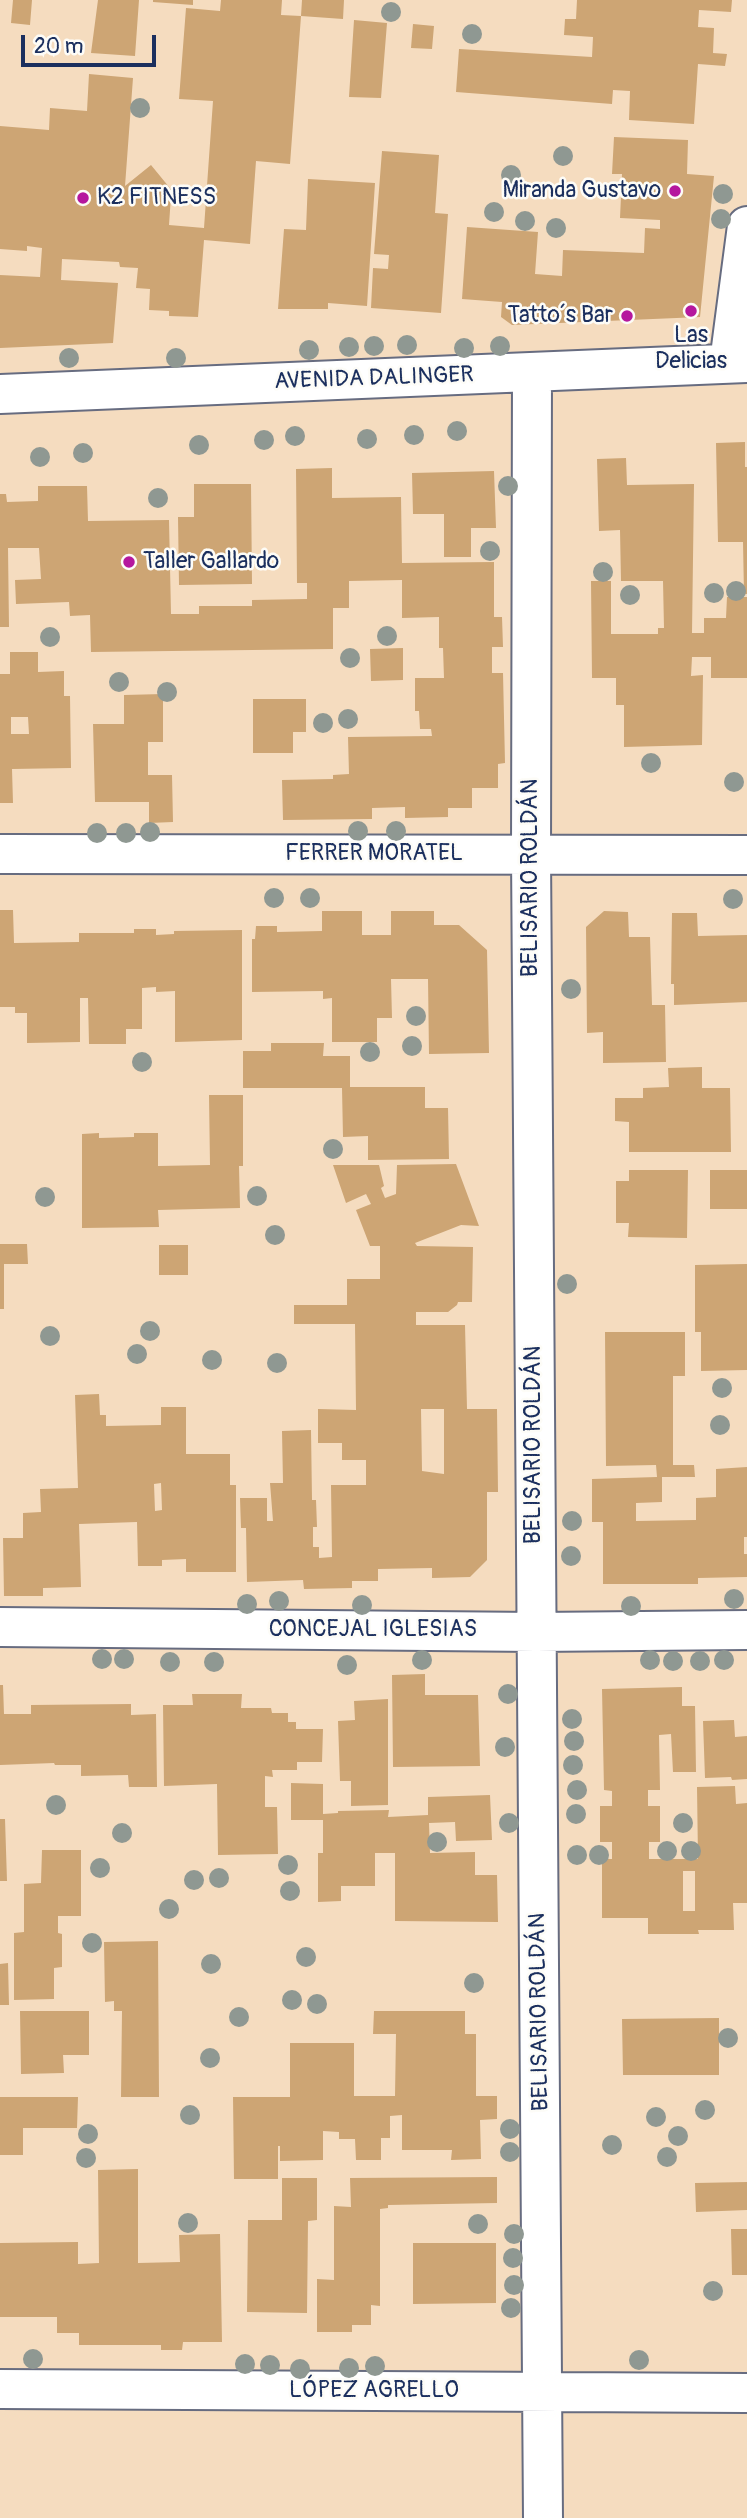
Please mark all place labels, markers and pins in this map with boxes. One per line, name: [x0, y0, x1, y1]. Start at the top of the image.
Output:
place label: Miranda Gustavo: [502, 177, 661, 205]
marker: Miranda Gustavo: [667, 183, 683, 199]
place label: K2 FITNESS: [97, 184, 216, 212]
marker: K2 FITNESS: [75, 190, 91, 206]
place label: Tatto´s Bar: [508, 302, 613, 330]
marker: Las Delicias: [683, 303, 699, 319]
marker: Tatto´s Bar: [619, 308, 635, 324]
place label: Las Delicias: [655, 322, 727, 376]
place label: Taller Gallardo: [143, 548, 279, 576]
marker: Taller Gallardo: [121, 554, 137, 570]

